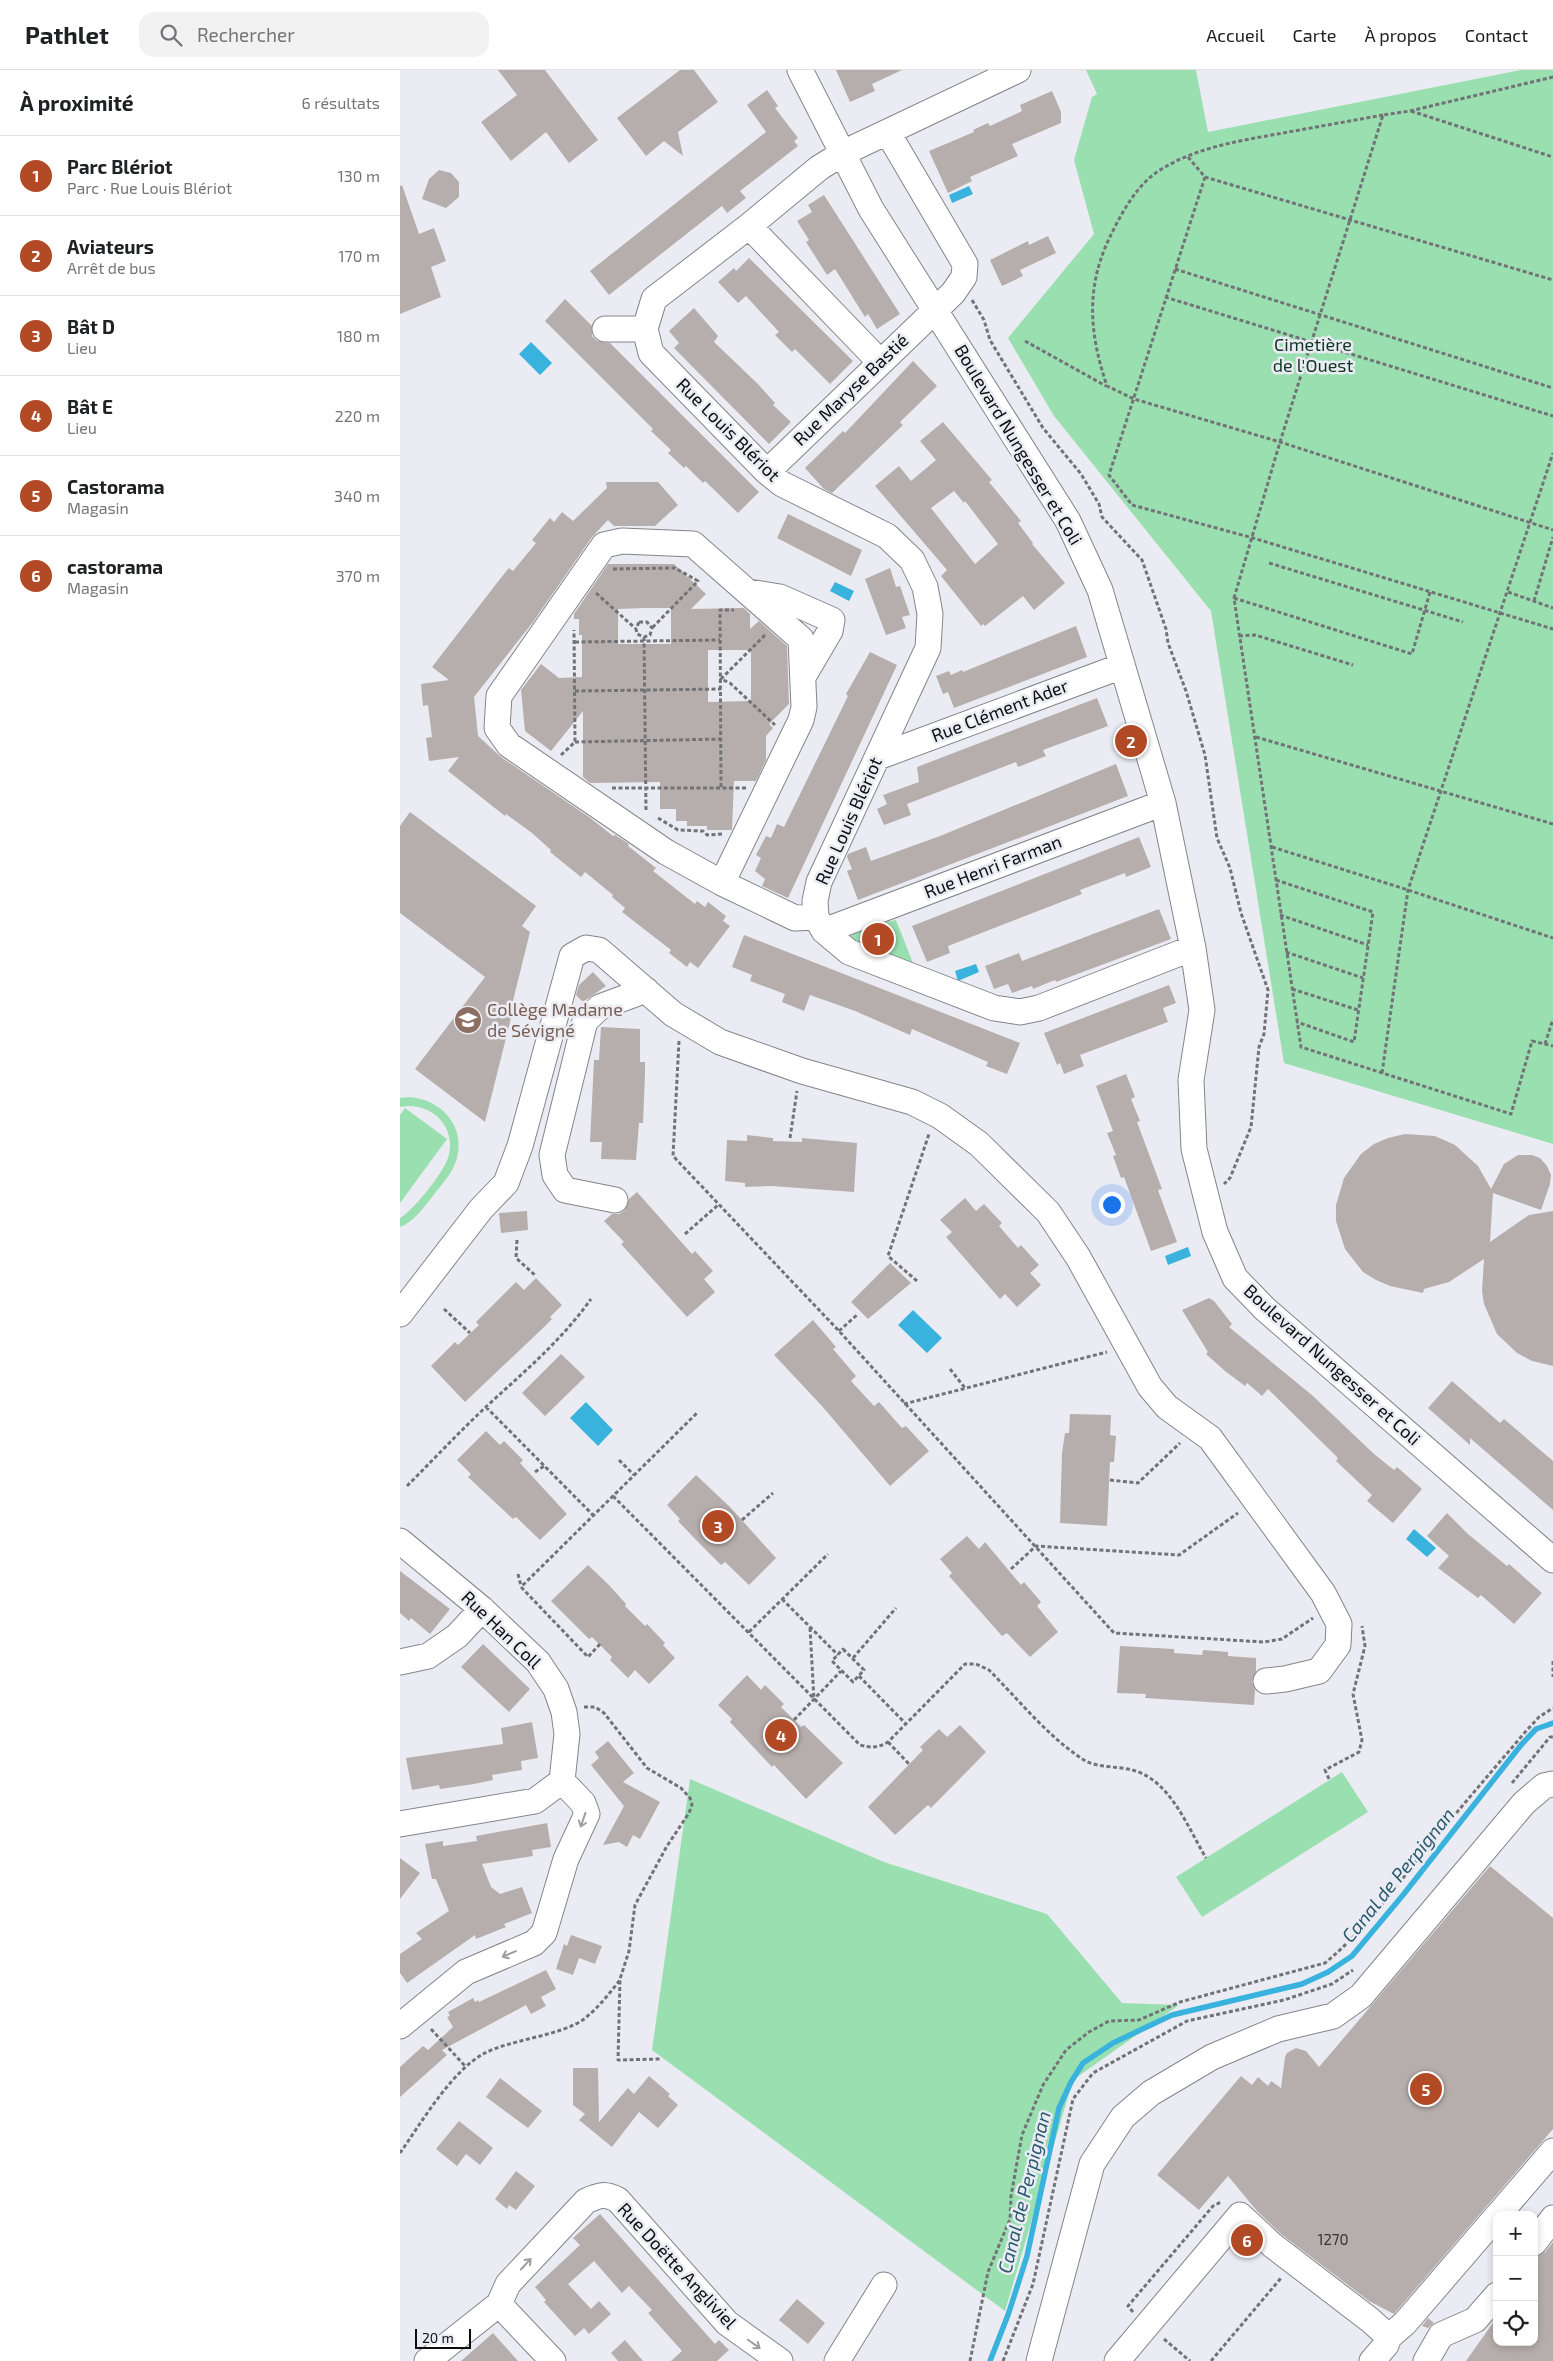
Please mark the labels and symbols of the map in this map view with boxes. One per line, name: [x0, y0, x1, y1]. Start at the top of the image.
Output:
street label: Rue Maryse Bastié: [788, 329, 912, 450]
park label: Cimetière de l'Ouest: [1273, 333, 1353, 376]
street label: Boulevard Nungesser et Coli: [950, 340, 1088, 549]
street label: Rue Louis Blériot: [672, 373, 785, 486]
street label: Rue Clément Ader: [928, 674, 1071, 746]
pin: 2: [1115, 722, 1147, 760]
street label: Rue Louis Blériot: [810, 753, 886, 888]
street label: Rue Henri Farman: [921, 830, 1064, 902]
pin: 1: [862, 920, 894, 958]
place label: Collège Madame de Sévigné: [487, 998, 623, 1041]
school or university icon: Collège Madame de Sévigné: [453, 1005, 483, 1035]
your location: [1099, 1192, 1125, 1218]
street label: Boulevard Nungesser et Coli: [1240, 1279, 1425, 1449]
pin: 3: [702, 1507, 734, 1545]
street label: Rue Han Coll: [457, 1586, 547, 1673]
pin: 4: [765, 1716, 797, 1754]
water label: Canal de Perpignan: [1336, 1803, 1459, 1947]
one-way arrow: [578, 1812, 587, 1827]
one-way arrow: [502, 1949, 517, 1959]
pin: 5: [1410, 2070, 1442, 2108]
water label: Canal de Perpignan: [992, 2108, 1055, 2275]
street label: Rue Doëtte Angliviel: [614, 2198, 742, 2333]
pin: 6: [1231, 2221, 1263, 2259]
house number: 1270: [1317, 2230, 1349, 2248]
one-way arrow: [520, 2258, 532, 2271]
scale bar: [415, 2326, 471, 2349]
one-way arrow: [747, 2339, 761, 2349]

